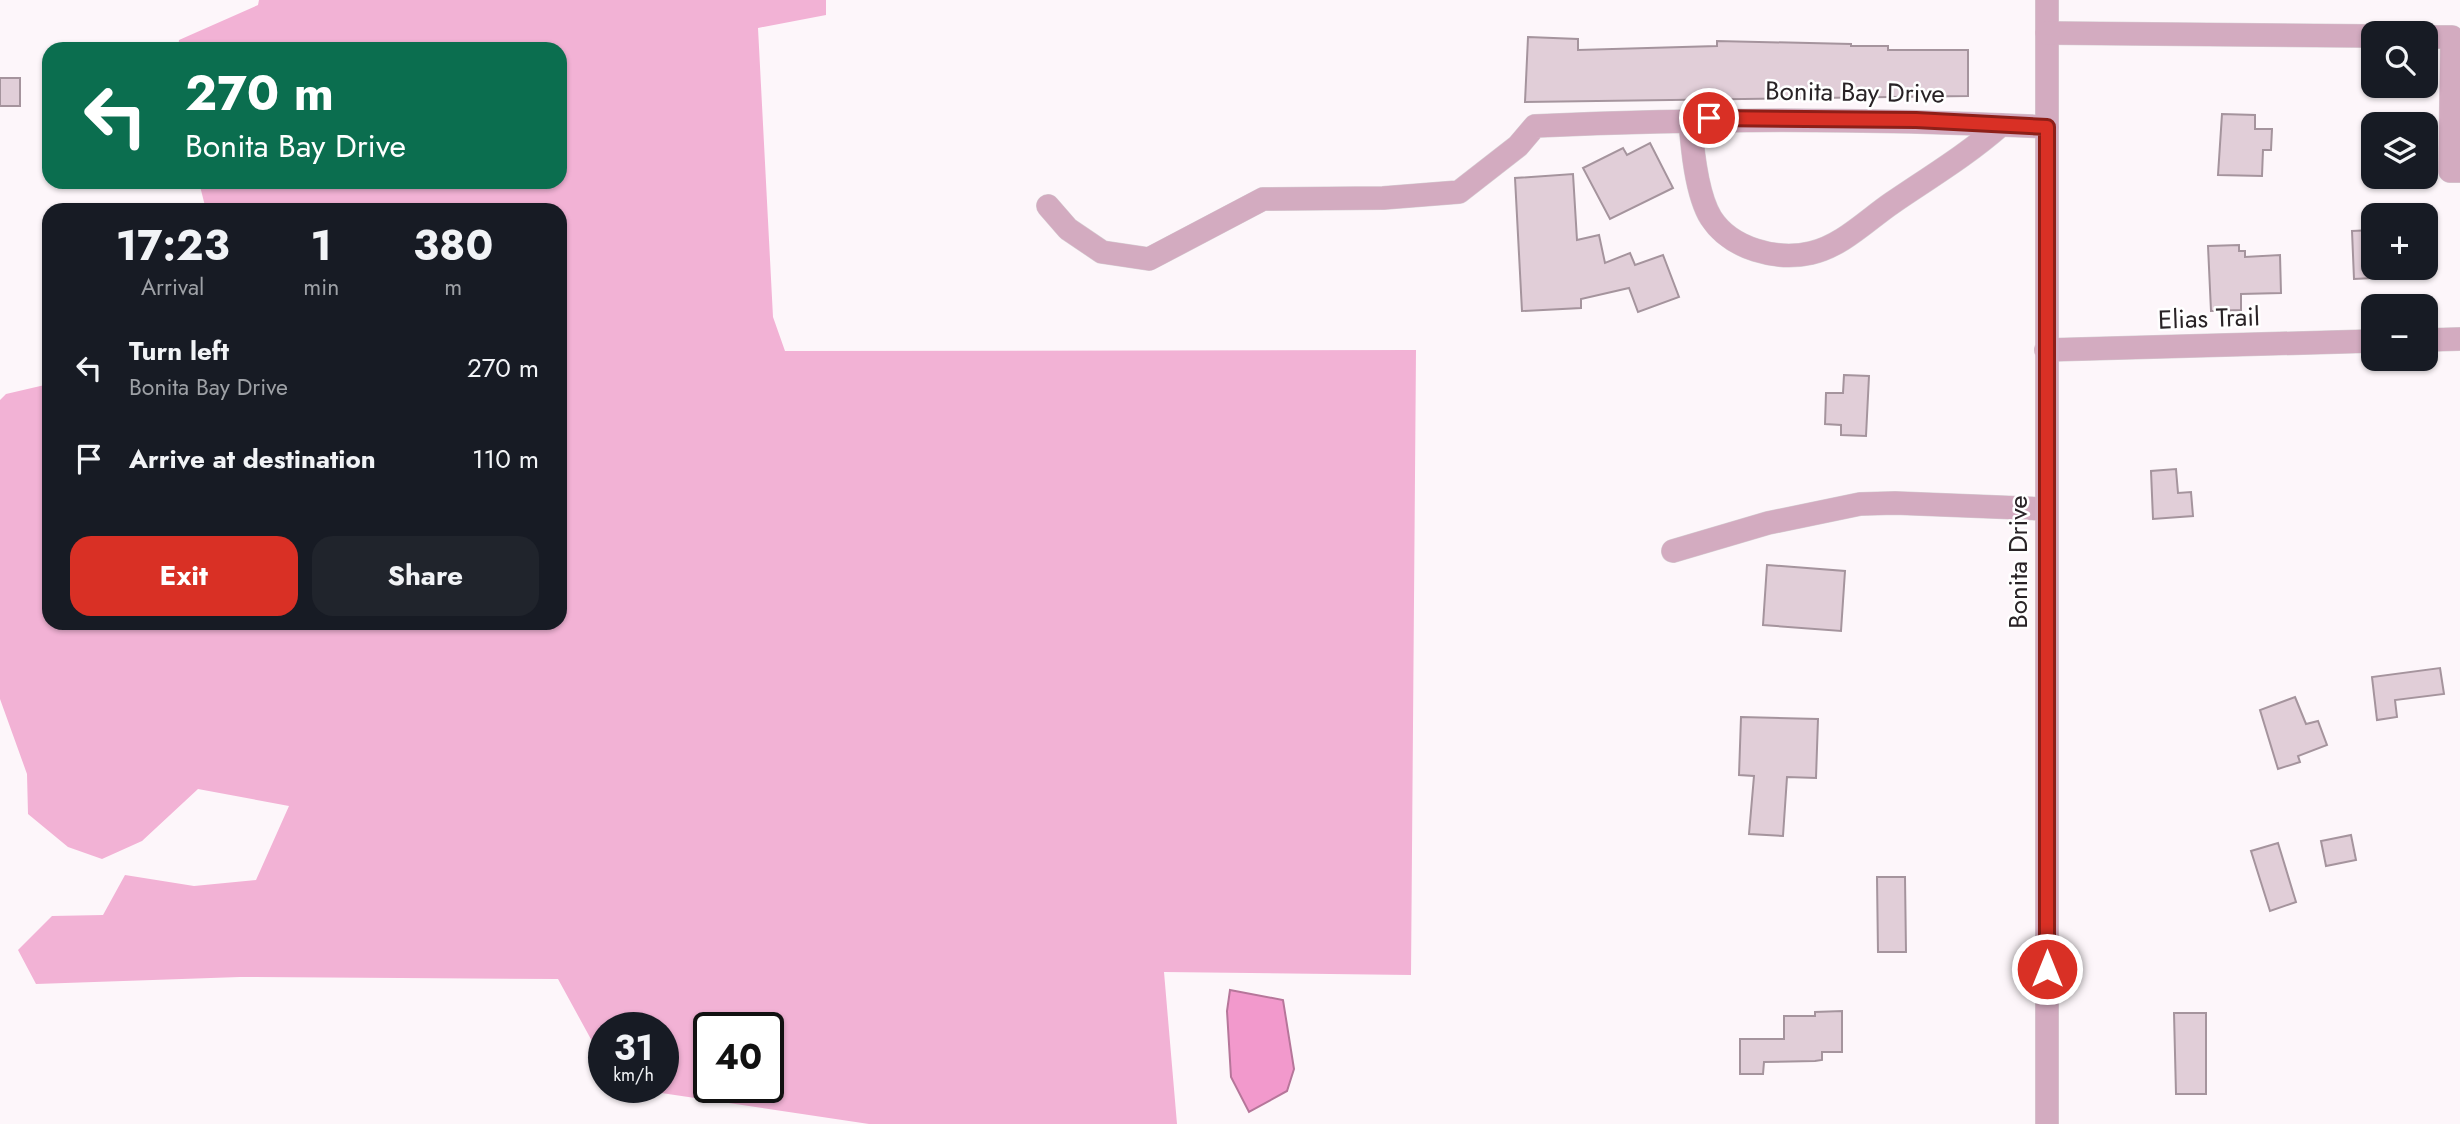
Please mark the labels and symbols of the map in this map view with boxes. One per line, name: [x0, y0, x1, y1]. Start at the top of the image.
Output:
street label: Bonita Bay Drive: [1765, 71, 1945, 113]
pin: [1679, 88, 1739, 148]
street label: Elias Trail: [2157, 297, 2261, 339]
street label: Bonita Drive: [1999, 495, 2037, 629]
position arrow: [2010, 932, 2084, 1006]
speed limit sign: 40: [693, 1012, 784, 1103]

